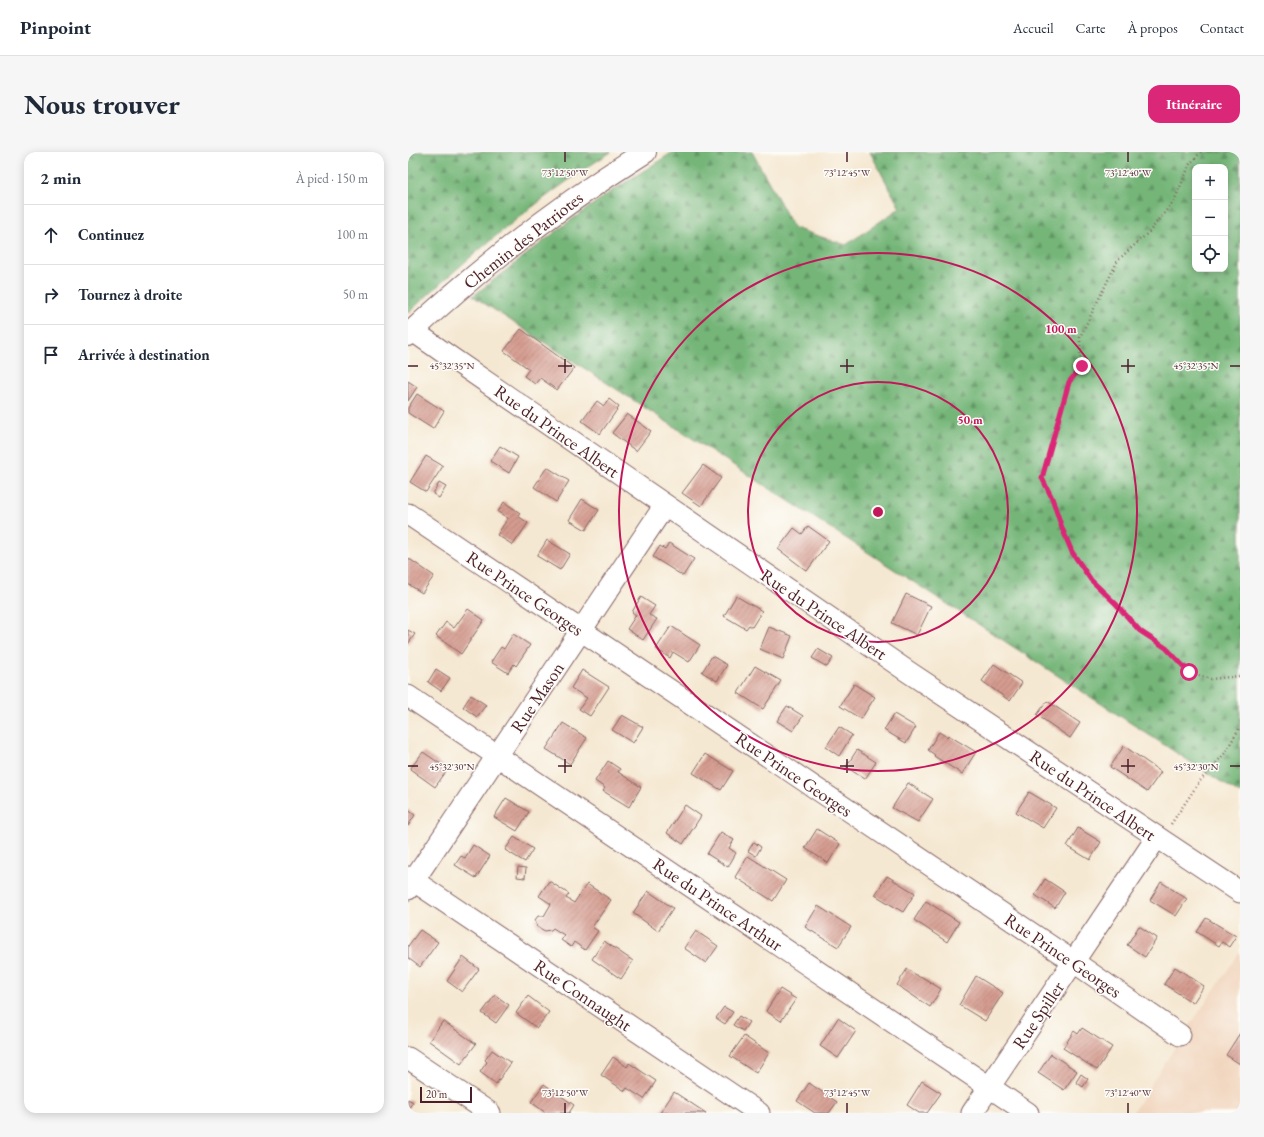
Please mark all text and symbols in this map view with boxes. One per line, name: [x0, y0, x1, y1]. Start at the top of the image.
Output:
text: Pinpoint: [20, 15, 91, 40]
text: Accueil: [1013, 19, 1054, 37]
text: Carte: [1076, 19, 1106, 37]
text: À propos: [1128, 19, 1178, 37]
text: Contact: [1200, 19, 1244, 37]
button: Itinéraire: [1148, 85, 1240, 123]
text: Nous trouver: [24, 86, 180, 122]
map controls: [1192, 164, 1228, 272]
button: +: [1192, 164, 1228, 200]
text: 73°12'50"W: [542, 166, 589, 179]
text: 73°12'45"W: [824, 166, 871, 179]
text: 73°12'40"W: [1105, 166, 1152, 179]
text: 2 min: [40, 167, 81, 189]
text: À pied · 150 m: [296, 170, 368, 187]
street label: Chemin des Patriotes: [458, 186, 588, 294]
button: −: [1192, 200, 1228, 236]
icon: ahead: [40, 224, 62, 246]
text: Continuez: [78, 225, 144, 244]
text: 100 m: [337, 226, 368, 243]
button: locate: [1192, 236, 1228, 272]
icon: right: [40, 284, 62, 306]
text: Tournez à droite: [78, 285, 182, 304]
text: 50 m: [343, 286, 368, 303]
text: 100 m: [1045, 321, 1077, 337]
icon: arrive: [40, 344, 62, 366]
text: Arrivée à destination: [78, 345, 210, 364]
route end: [1073, 357, 1091, 375]
text: 45°32'35"N: [430, 359, 475, 372]
text: 45°32'35"N: [1174, 359, 1219, 372]
street label: Rue du Prince Albert: [490, 379, 624, 483]
text: 50 m: [957, 412, 983, 428]
centre of rings: [871, 505, 885, 519]
street label: Rue Prince Georges: [462, 545, 588, 641]
street label: Rue du Prince Albert: [757, 563, 892, 665]
street label: Rue Mason: [505, 657, 569, 737]
route start: [1180, 663, 1198, 681]
street label: Rue Prince Georges: [731, 726, 857, 822]
street label: Rue du Prince Albert: [1026, 744, 1161, 846]
text: 45°32'30"N: [430, 760, 475, 773]
text: 45°32'30"N: [1174, 760, 1219, 773]
street label: Rue du Prince Arthur: [649, 852, 787, 956]
street label: Rue Prince Georges: [1000, 907, 1126, 1003]
street label: Rue Connaught: [530, 954, 637, 1036]
street label: Rue Spiller: [1007, 977, 1069, 1053]
scale bar: [420, 1085, 472, 1104]
text: 73°12'50"W: [542, 1086, 589, 1099]
text: 73°12'45"W: [824, 1086, 871, 1099]
text: 73°12'40"W: [1105, 1086, 1152, 1099]
text: 20 m: [426, 1087, 447, 1101]

